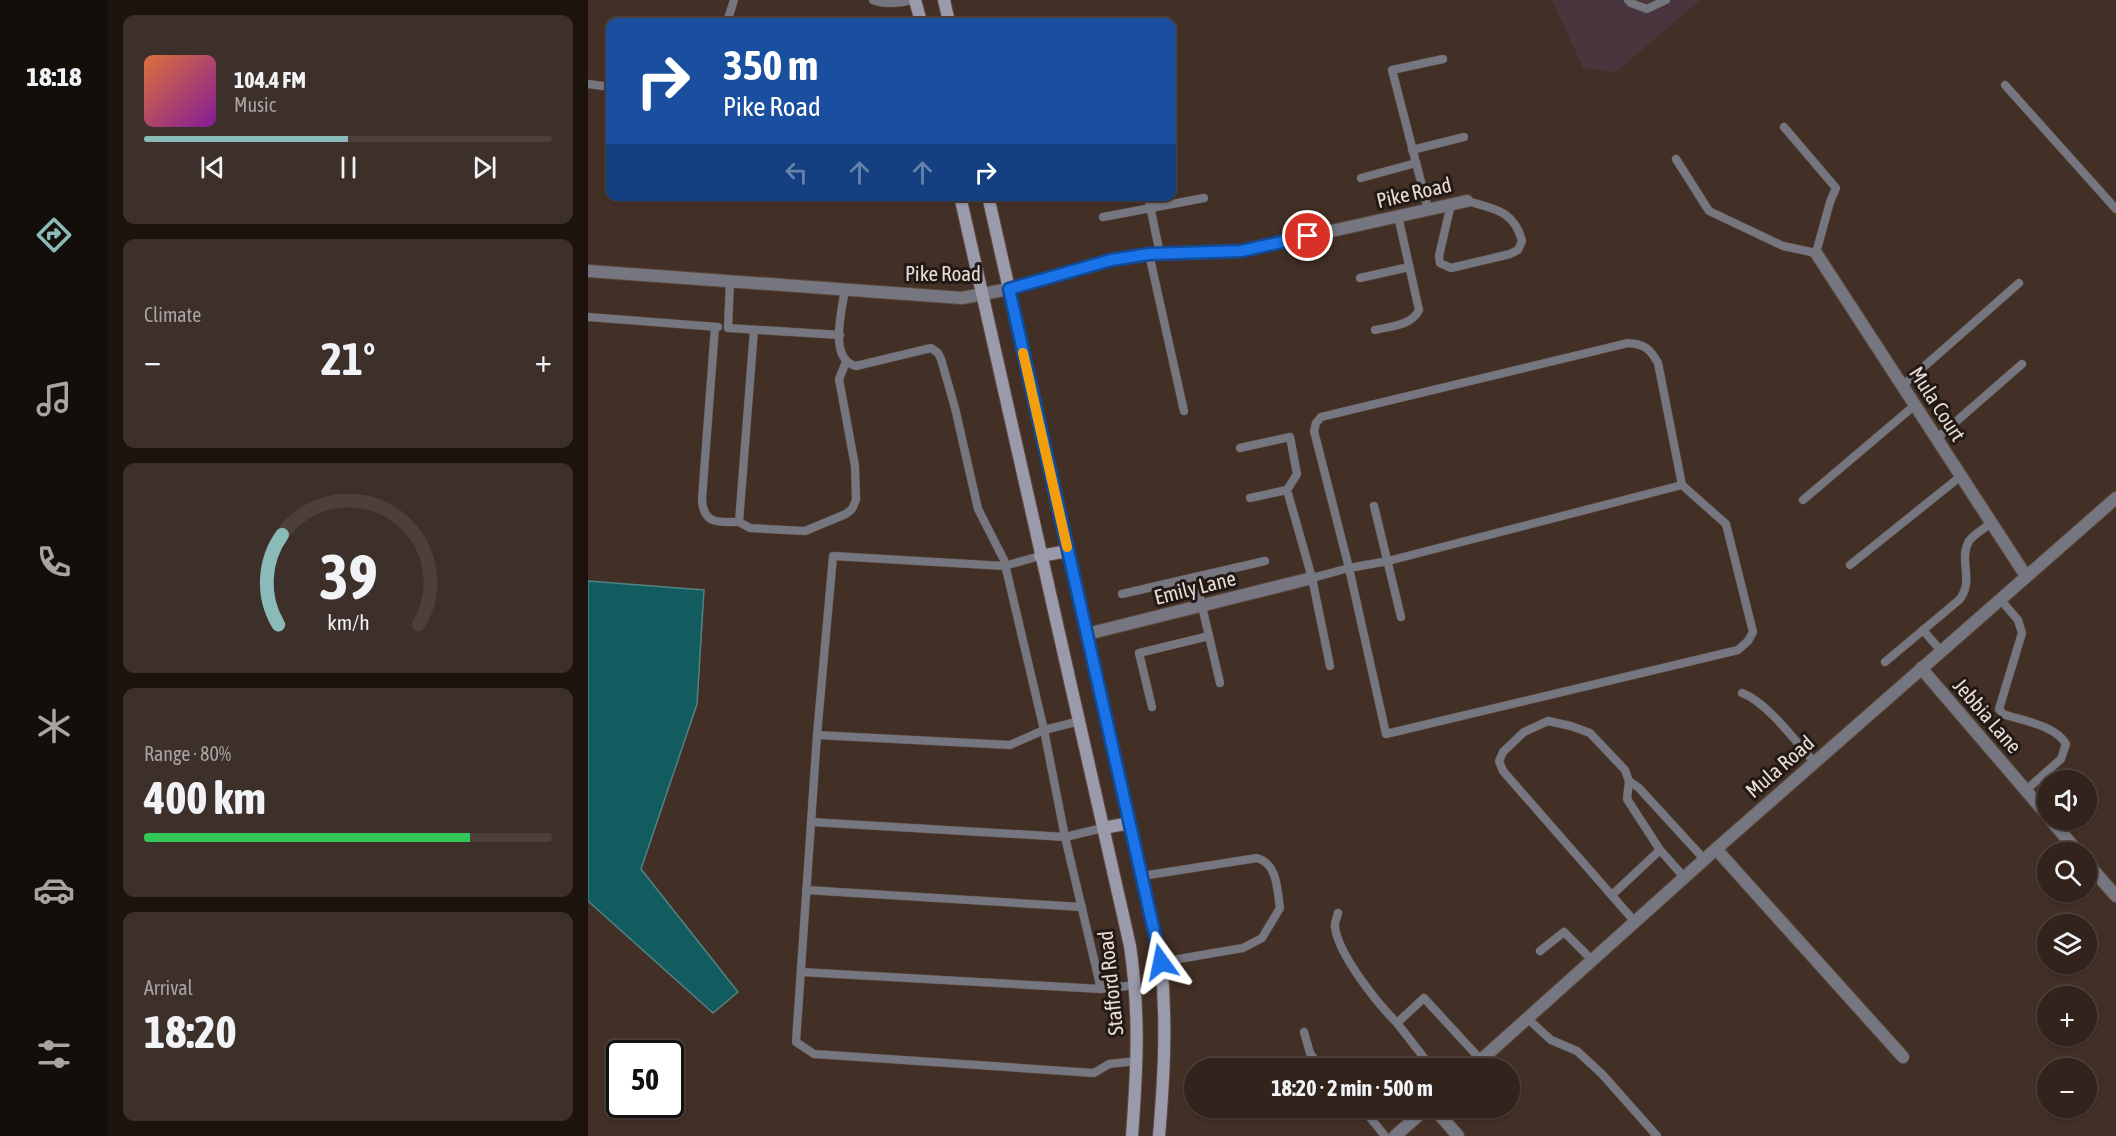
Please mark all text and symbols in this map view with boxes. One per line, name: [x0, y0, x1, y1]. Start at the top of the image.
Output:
text: 350 m: [723, 41, 818, 89]
icon: right: [624, 42, 702, 120]
text: 18:18: [26, 61, 82, 92]
text: 104.4 FM: [234, 67, 306, 93]
text: Pike Road: [723, 91, 821, 122]
text: Music: [234, 93, 276, 116]
icon: previous: [196, 151, 229, 184]
icon: pause: [332, 151, 365, 184]
icon: next: [468, 151, 501, 184]
icon: left: [780, 156, 813, 189]
icon: ahead: [843, 156, 876, 189]
icon: ahead: [906, 156, 939, 189]
icon: right: [969, 156, 1002, 189]
street label: Pike Road: [1374, 172, 1454, 212]
pin: [1282, 210, 1333, 261]
icon: directions: [33, 214, 75, 256]
icon: arrive: [1291, 219, 1324, 252]
street label: Pike Road: [905, 261, 981, 285]
text: Climate: [144, 303, 201, 326]
text: 21°: [321, 333, 375, 385]
text: −: [144, 341, 161, 379]
text: +: [535, 341, 552, 379]
street label: Mula Court: [1905, 362, 1971, 445]
icon: music: [33, 378, 75, 420]
icon: phone: [33, 541, 75, 583]
text: 39: [319, 541, 377, 612]
street label: Emily Lane: [1151, 565, 1238, 609]
text: km/h: [327, 610, 369, 635]
street label: Jebbia Lane: [1949, 673, 2027, 758]
icon: climate: [33, 705, 75, 747]
street label: Mula Road: [1740, 730, 1818, 802]
text: Range · 80%: [144, 742, 231, 765]
map controls: [2037, 770, 2097, 1118]
button: sound: [2037, 770, 2097, 830]
text: 400 km: [144, 772, 266, 824]
button: search: [2037, 842, 2097, 902]
icon: car: [33, 869, 75, 911]
button: layers: [2037, 914, 2097, 974]
street label: Stafford Road: [1093, 930, 1127, 1037]
position arrow: [1129, 930, 1193, 994]
text: Arrival: [144, 976, 193, 999]
button: +: [2037, 986, 2097, 1046]
text: 18:20: [144, 1006, 237, 1058]
icon: filters: [33, 1033, 75, 1075]
speed limit sign: 50: [606, 1040, 684, 1118]
button: −: [2037, 1058, 2097, 1118]
text: 18:20 · 2 min · 500 m: [1271, 1075, 1433, 1101]

